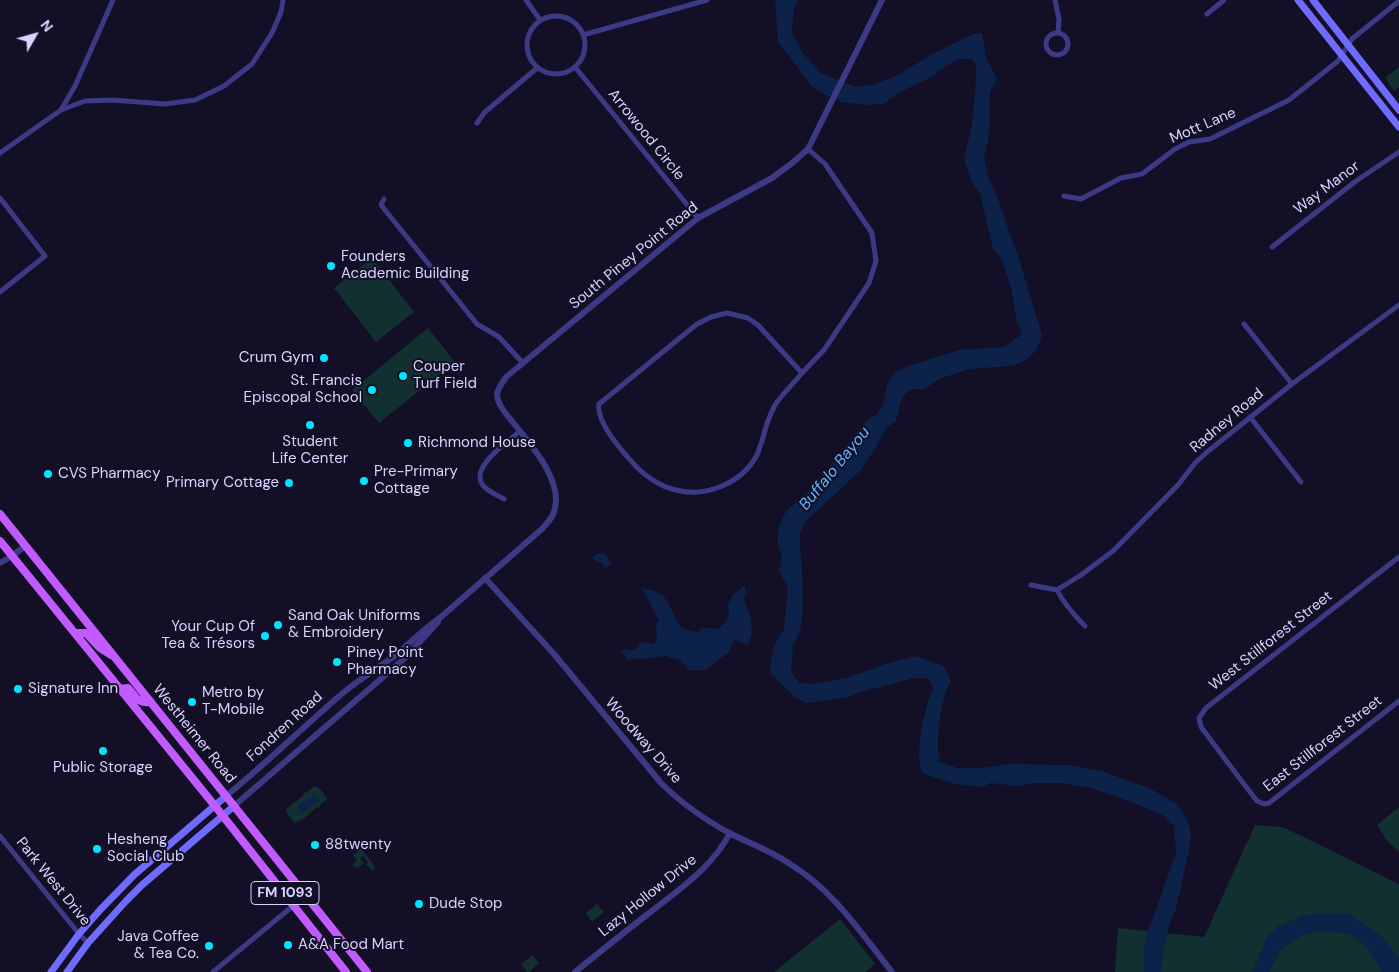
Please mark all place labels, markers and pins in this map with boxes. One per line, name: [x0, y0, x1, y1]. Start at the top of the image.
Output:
place label: Founders Academic Building: [341, 248, 469, 283]
marker: Founders Academic Building: [325, 260, 337, 272]
place label: Crum Gym: [239, 349, 314, 367]
marker: Crum Gym: [318, 352, 330, 364]
place label: Couper Turf Field: [413, 358, 477, 393]
marker: Couper Turf Field: [397, 370, 409, 382]
place label: St. Francis Episcopal School: [244, 372, 362, 407]
marker: St. Francis Episcopal School: [366, 384, 378, 396]
marker: Student Life Center: [304, 419, 316, 431]
place label: Student Life Center: [272, 433, 348, 468]
place label: Richmond House: [418, 434, 536, 452]
marker: Richmond House: [402, 437, 414, 449]
place label: Pre-Primary Cottage: [374, 463, 458, 498]
place label: CVS Pharmacy: [58, 465, 161, 483]
marker: CVS Pharmacy: [42, 468, 54, 480]
place label: Primary Cottage: [166, 474, 279, 492]
marker: Pre-Primary Cottage: [358, 475, 370, 487]
marker: Primary Cottage: [283, 477, 295, 489]
place label: Sand Oak Uniforms & Embroidery: [288, 607, 420, 642]
place label: Your Cup Of Tea & Trésors: [161, 618, 255, 653]
marker: Sand Oak Uniforms & Embroidery: [272, 619, 284, 631]
marker: Your Cup Of Tea & Trésors: [259, 630, 271, 642]
place label: Piney Point Pharmacy: [347, 644, 424, 679]
marker: Piney Point Pharmacy: [331, 656, 343, 668]
place label: Signature Inn: [28, 680, 118, 698]
marker: Signature Inn: [12, 683, 24, 695]
place label: Metro by T-Mobile: [202, 684, 264, 719]
marker: Metro by T-Mobile: [186, 696, 198, 708]
marker: Public Storage: [97, 745, 109, 757]
place label: Public Storage: [53, 759, 153, 777]
place label: Hesheng Social Club: [107, 831, 184, 866]
place label: 88twenty: [325, 836, 392, 854]
marker: 88twenty: [309, 839, 321, 851]
marker: Hesheng Social Club: [91, 843, 103, 855]
place label: Dude Stop: [429, 895, 502, 913]
marker: Dude Stop: [413, 898, 425, 910]
place label: Java Coffee & Tea Co.: [117, 928, 199, 963]
place label: A&A Food Mart: [298, 936, 404, 954]
marker: A&A Food Mart: [282, 939, 294, 951]
marker: Java Coffee & Tea Co.: [203, 940, 215, 952]

